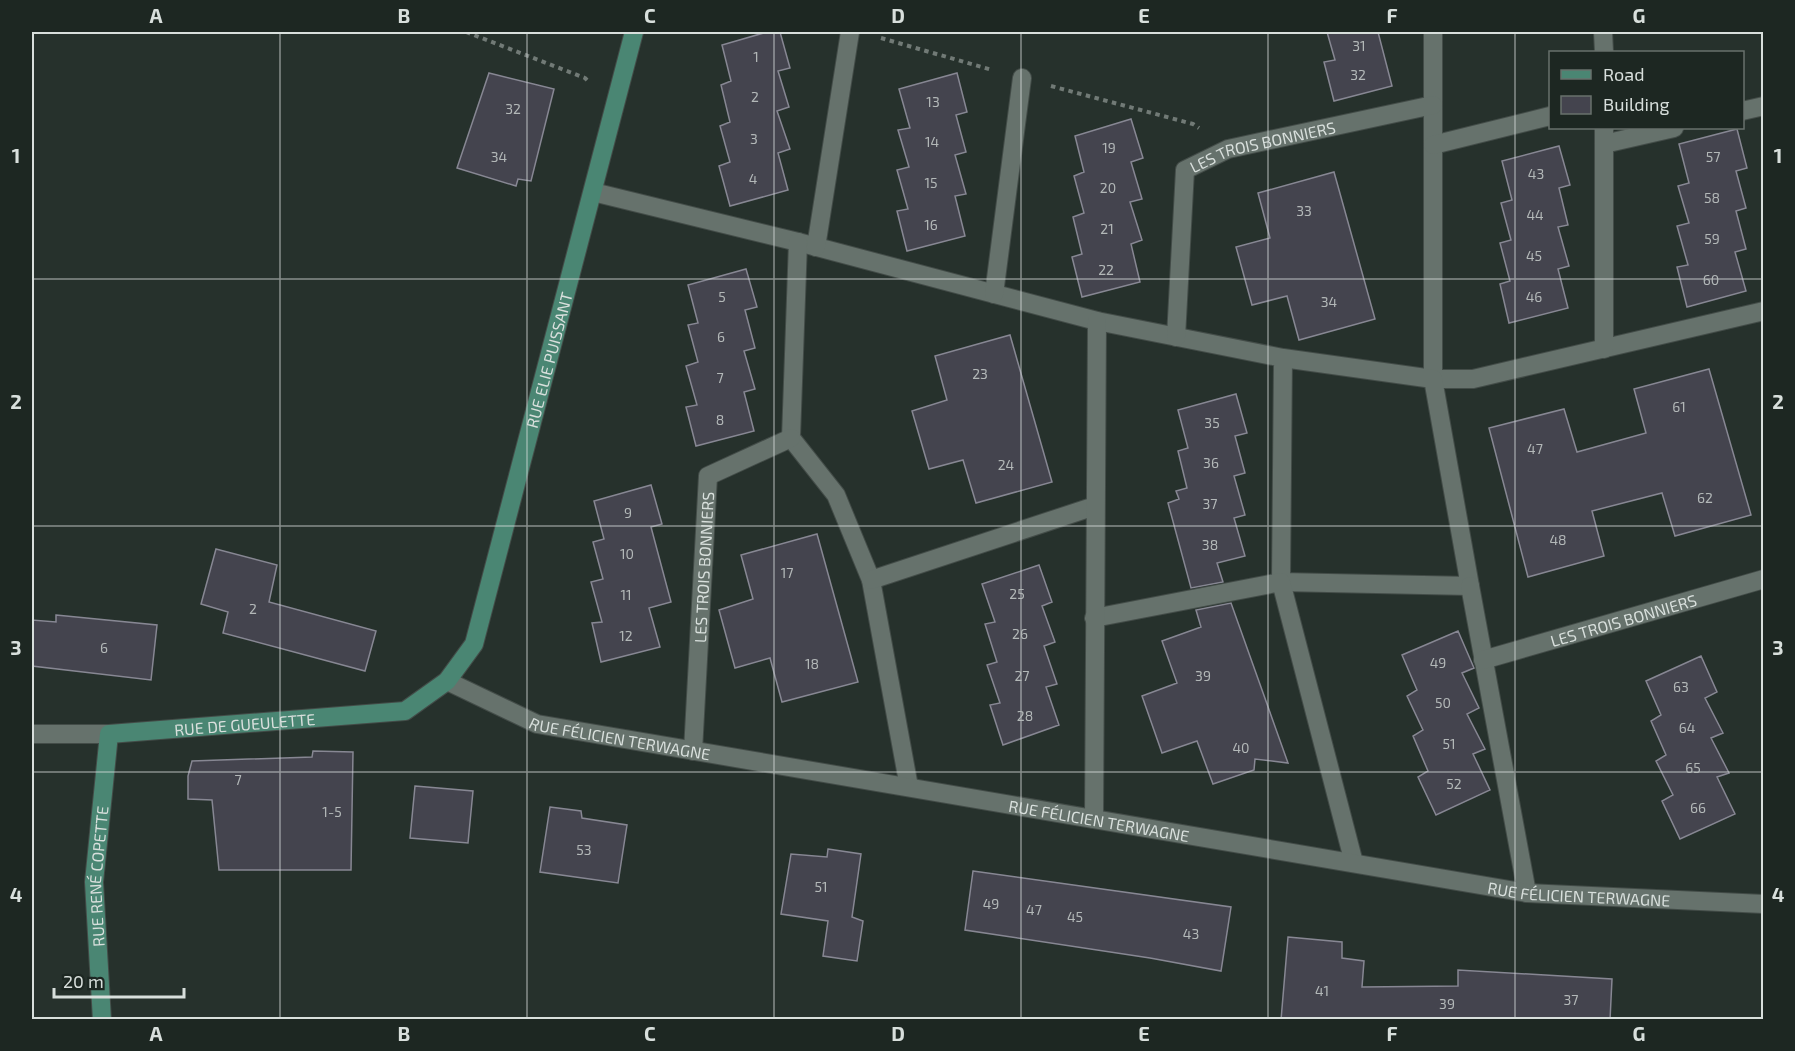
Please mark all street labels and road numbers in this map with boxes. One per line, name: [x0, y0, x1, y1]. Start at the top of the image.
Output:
street label: LES TROIS BONNIERS: [1186, 117, 1337, 176]
street label: RUE ELIE PUISSANT: [521, 290, 575, 430]
street label: LES TROIS BONNIERS: [689, 491, 717, 643]
street label: LES TROIS BONNIERS: [1548, 589, 1699, 650]
street label: RUE DE GUEULETTE: [173, 709, 316, 738]
street label: RUE FÉLICIEN TERWAGNE: [526, 712, 712, 763]
street label: RUE FÉLICIEN TERWAGNE: [1007, 795, 1191, 845]
street label: RUE RENÉ COPETTE: [84, 805, 111, 947]
street label: RUE FÉLICIEN TERWAGNE: [1486, 877, 1671, 909]

